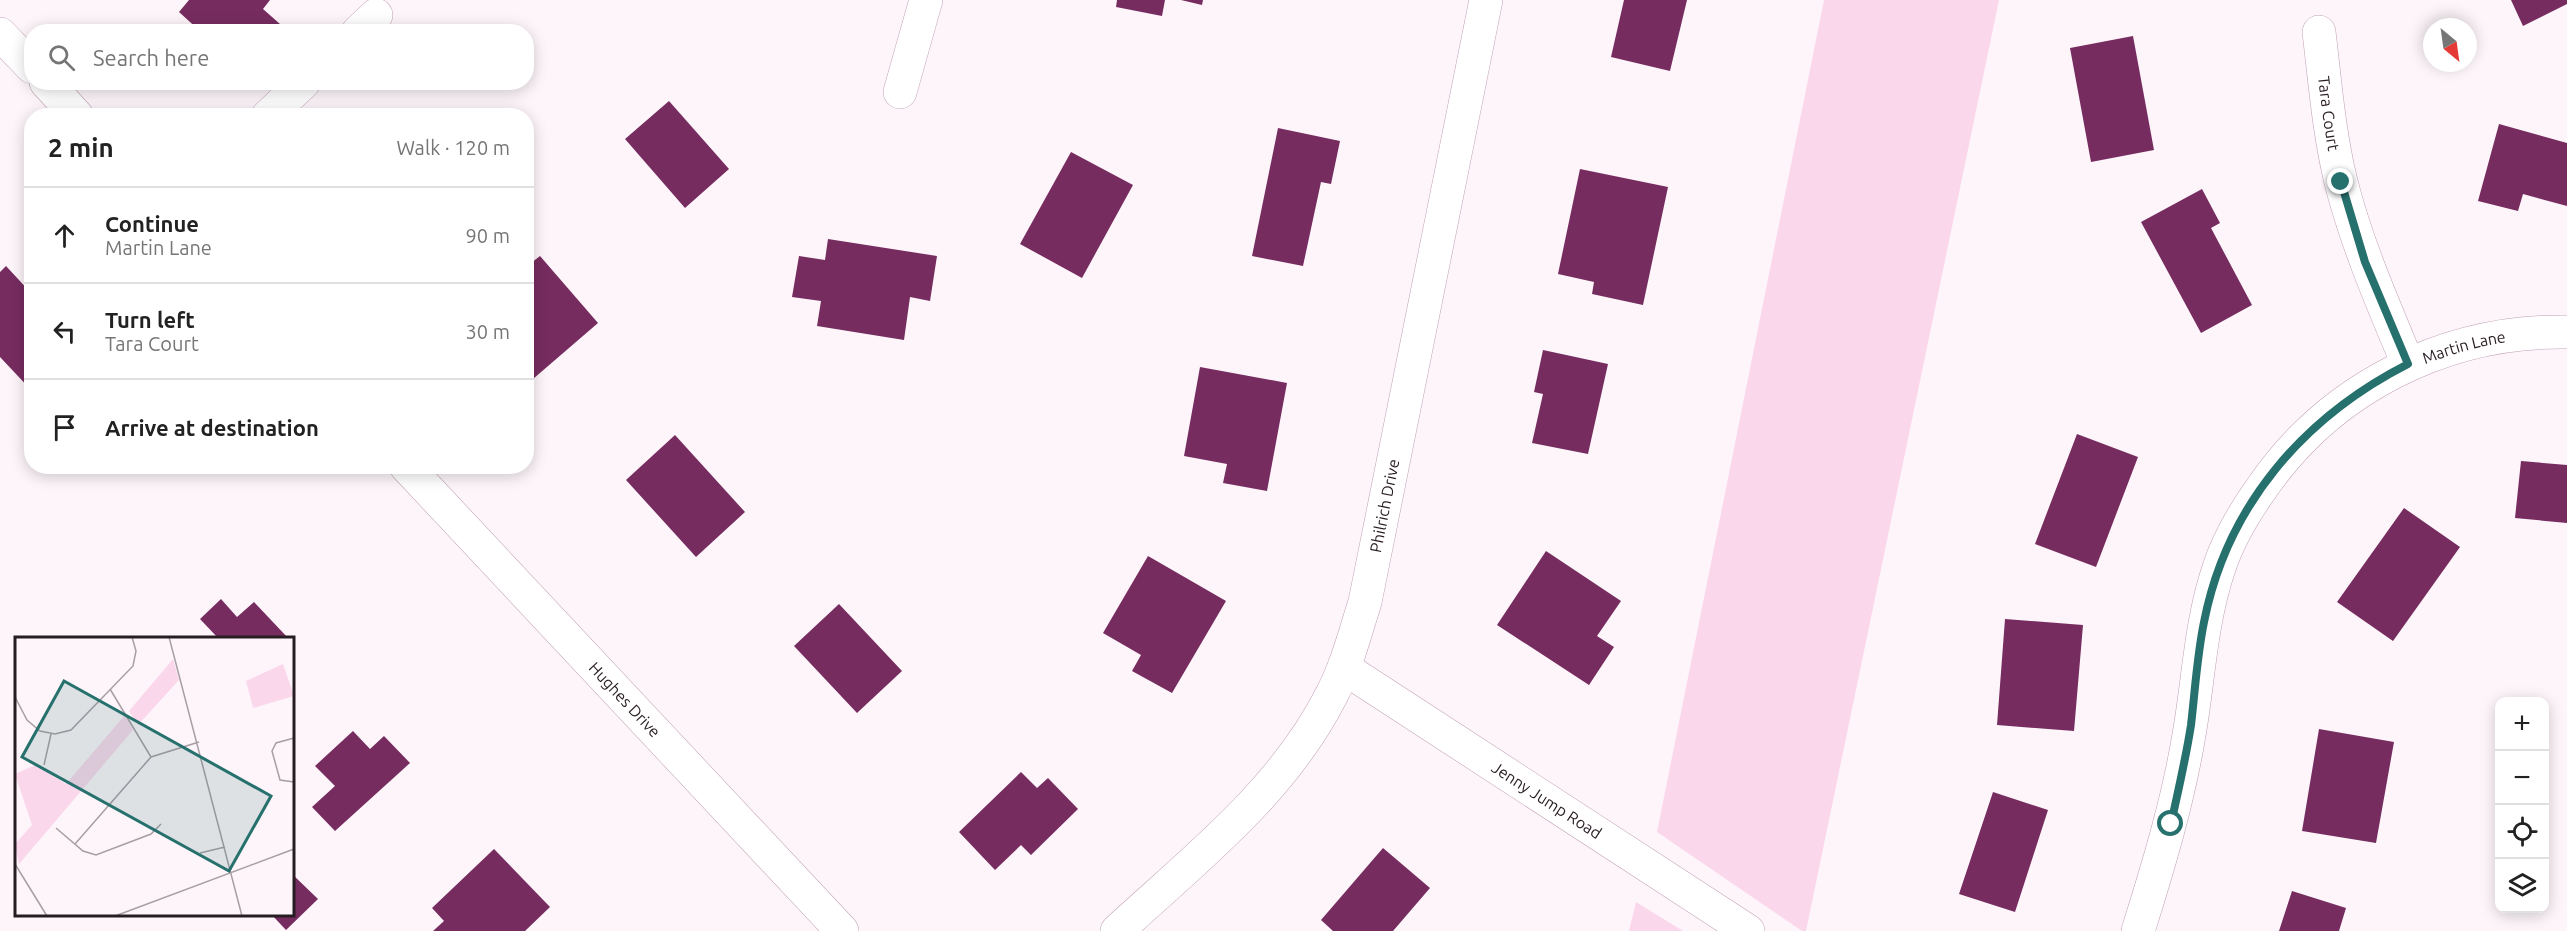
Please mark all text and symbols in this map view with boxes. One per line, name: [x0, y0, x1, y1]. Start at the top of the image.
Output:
north arrow: [2423, 18, 2477, 72]
search box: [24, 24, 534, 90]
icon: search: [45, 41, 78, 74]
text: Search here: [93, 45, 209, 70]
street label: Tara Court: [2315, 75, 2343, 153]
text: 2 min: [48, 133, 114, 162]
text: Walk · 120 m: [397, 136, 510, 159]
route end: [2327, 168, 2353, 194]
text: Continue: [105, 211, 199, 236]
icon: ahead: [48, 219, 81, 252]
text: 90 m: [466, 224, 510, 247]
text: Martin Lane: [105, 236, 212, 259]
text: Turn left: [105, 307, 195, 332]
icon: left: [48, 315, 81, 348]
text: 30 m: [466, 320, 510, 343]
street label: Martin Lane: [2420, 327, 2507, 367]
text: Tara Court: [105, 332, 199, 355]
icon: arrive: [48, 411, 81, 444]
text: Arrive at destination: [105, 415, 319, 440]
street label: Philrich Drive: [1366, 457, 1403, 554]
inset map: [15, 637, 294, 916]
street label: Hughes Drive: [585, 658, 664, 741]
map controls: [2495, 697, 2549, 913]
button: +: [2495, 697, 2549, 751]
button: −: [2495, 751, 2549, 805]
street label: Jenny Jump Road: [1489, 758, 1605, 842]
button: locate: [2495, 805, 2549, 859]
route start: [2157, 810, 2183, 836]
button: layers: [2495, 859, 2549, 913]

